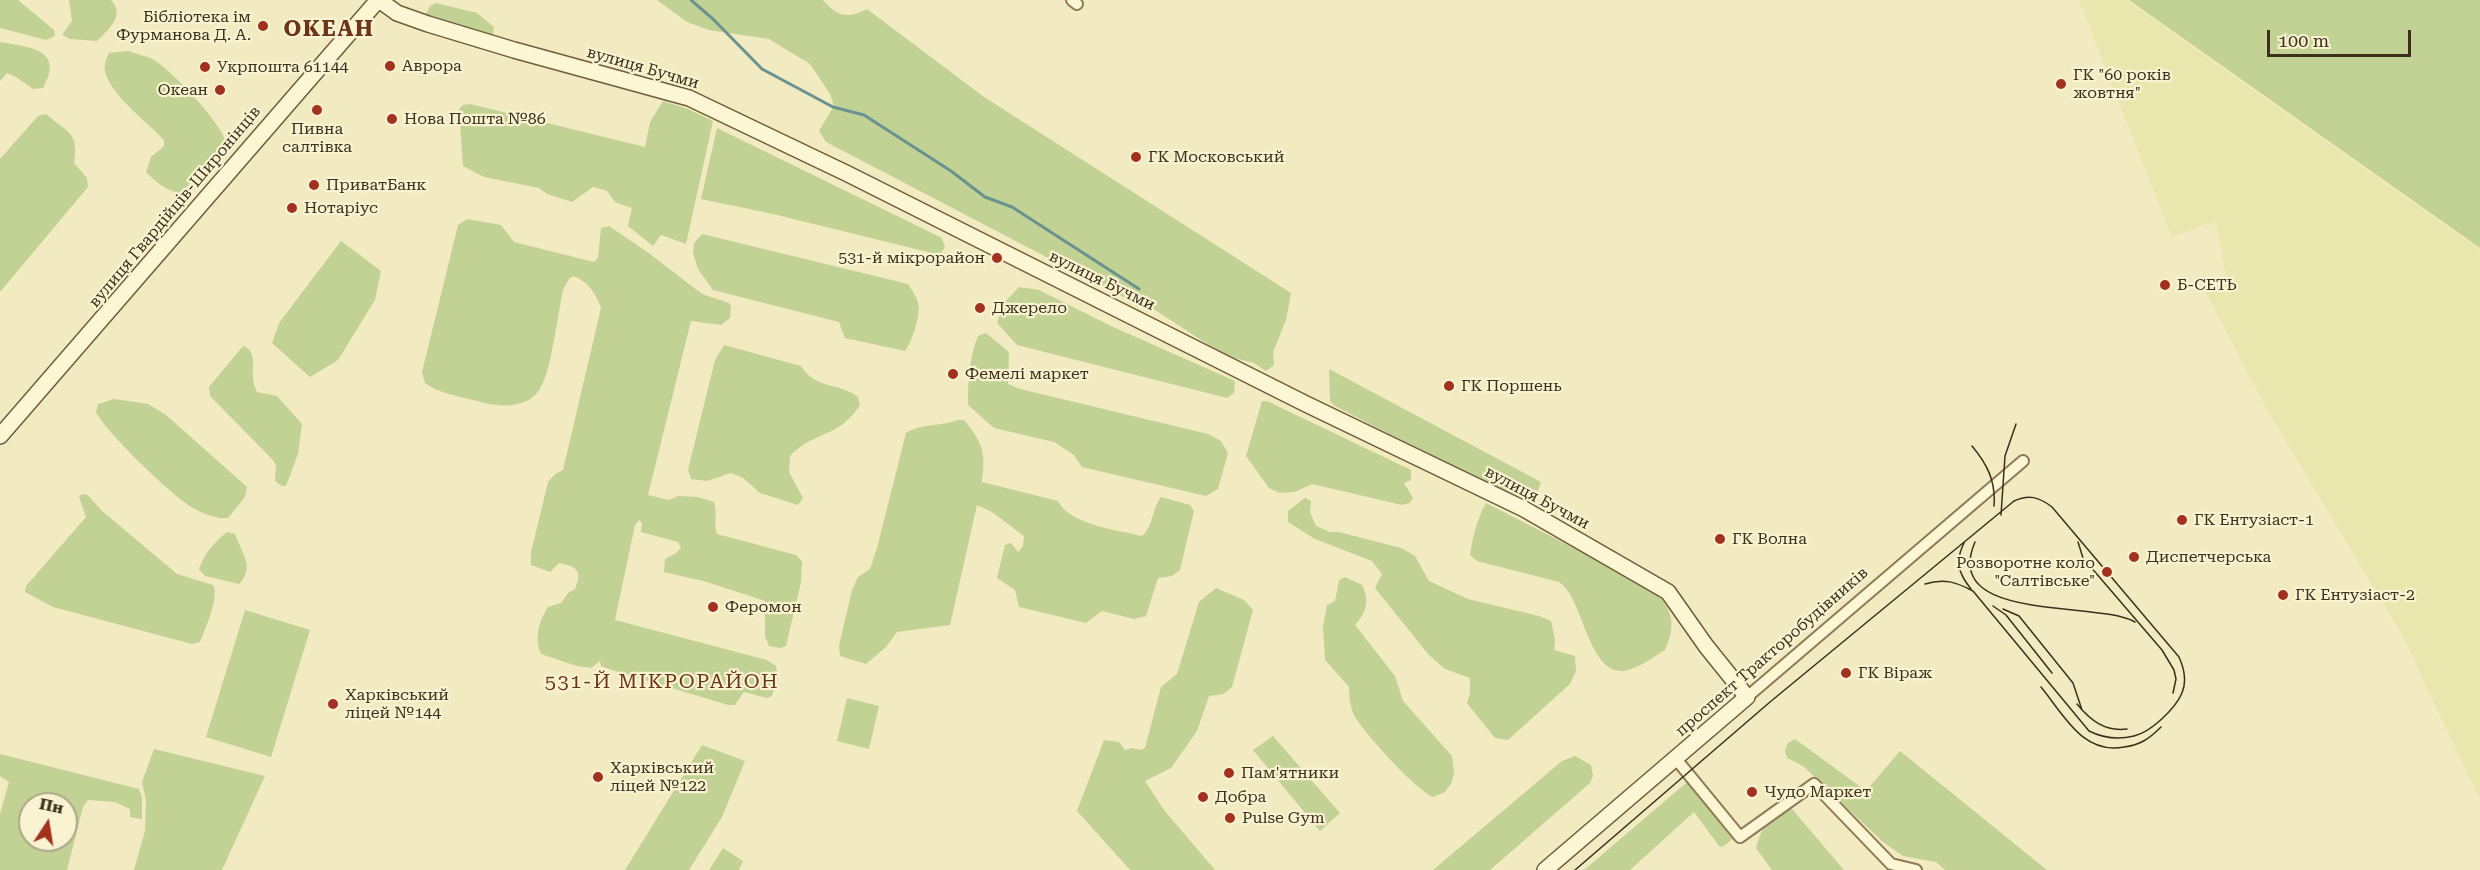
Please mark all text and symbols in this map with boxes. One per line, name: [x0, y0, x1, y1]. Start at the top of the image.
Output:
place label: Бібліотека iм Фурманова Д. А.: [116, 7, 251, 45]
district label: ОКЕАН: [284, 17, 374, 43]
scale bar: [2270, 18, 2414, 56]
marker: Бібліотека iм Фурманова Д. А.: [256, 19, 270, 33]
text: 100 m: [2278, 30, 2329, 51]
street label: вулиця Бучми: [585, 43, 701, 93]
place label: Аврора: [402, 56, 462, 76]
place label: Укрпошта 61144: [217, 57, 349, 77]
marker: Аврора: [383, 59, 397, 73]
marker: Укрпошта 61144: [198, 60, 212, 74]
place label: ГК "60 років жовтня": [2073, 65, 2171, 103]
marker: ГК "60 років жовтня": [2054, 77, 2068, 91]
place label: Океан: [158, 80, 208, 100]
marker: Океан: [213, 83, 227, 97]
street label: вулиця Гвардійців-Широнінців: [85, 102, 265, 312]
marker: Пивна салтівка: [310, 103, 324, 117]
place label: Нова Пошта №86: [404, 109, 546, 129]
marker: Нова Пошта №86: [385, 112, 399, 126]
place label: Пивна салтівка: [282, 119, 352, 157]
place label: ГК Московський: [1148, 147, 1285, 167]
marker: ГК Московський: [1129, 150, 1143, 164]
place label: ПриватБанк: [326, 175, 426, 195]
marker: ПриватБанк: [307, 178, 321, 192]
place label: Нотаріус: [304, 198, 378, 218]
marker: Нотаріус: [285, 201, 299, 215]
street label: вулиця Бучми: [1046, 247, 1158, 315]
place label: 531-й мікрорайон: [838, 248, 985, 268]
marker: 531-й мікрорайон: [990, 251, 1004, 265]
place label: Б-СЕТЬ: [2177, 275, 2237, 295]
marker: Б-СЕТЬ: [2158, 278, 2172, 292]
place label: Джерело: [992, 298, 1067, 318]
marker: Джерело: [973, 301, 987, 315]
place label: Фемелі маркет: [965, 364, 1089, 384]
marker: Фемелі маркет: [946, 367, 960, 381]
place label: ГК Поршень: [1461, 376, 1562, 396]
marker: ГК Поршень: [1442, 379, 1456, 393]
street label: вулиця Бучми: [1481, 462, 1593, 534]
place label: ГК Ентузіаст-1: [2194, 510, 2314, 530]
marker: ГК Ентузіаст-1: [2175, 513, 2189, 527]
place label: ГК Волна: [1732, 529, 1807, 549]
marker: ГК Волна: [1713, 532, 1727, 546]
place label: Диспетчерська: [2146, 547, 2271, 567]
marker: Диспетчерська: [2127, 550, 2141, 564]
place label: Розворотне коло "Салтівське": [1956, 553, 2095, 591]
street label: проспект Тракторобудівників: [1672, 563, 1872, 741]
marker: Розворотне коло "Салтівське": [2100, 565, 2114, 579]
place label: ГК Ентузіаст-2: [2295, 585, 2415, 605]
marker: ГК Ентузіаст-2: [2276, 588, 2290, 602]
place label: Феромон: [725, 597, 802, 617]
marker: Феромон: [706, 600, 720, 614]
place label: ГК Віраж: [1858, 663, 1933, 683]
marker: ГК Віраж: [1839, 666, 1853, 680]
district label: 531-Й МІКРОРАЙОН: [545, 670, 779, 694]
place label: Харківський ліцей №144: [345, 685, 449, 723]
marker: Харківський ліцей №144: [326, 697, 340, 711]
place label: Харківський ліцей №122: [610, 758, 714, 796]
place label: Пам'ятники: [1241, 763, 1339, 783]
marker: Пам'ятники: [1222, 766, 1236, 780]
marker: Харківський ліцей №122: [591, 770, 605, 784]
place label: Чудо Маркет: [1764, 782, 1871, 802]
marker: Чудо Маркет: [1745, 785, 1759, 799]
place label: Добра: [1215, 787, 1266, 807]
marker: Добра: [1196, 790, 1210, 804]
north arrow: [18, 792, 78, 852]
text: Пн: [38, 794, 65, 818]
place label: Pulse Gym: [1242, 808, 1325, 828]
marker: Pulse Gym: [1223, 811, 1237, 825]

